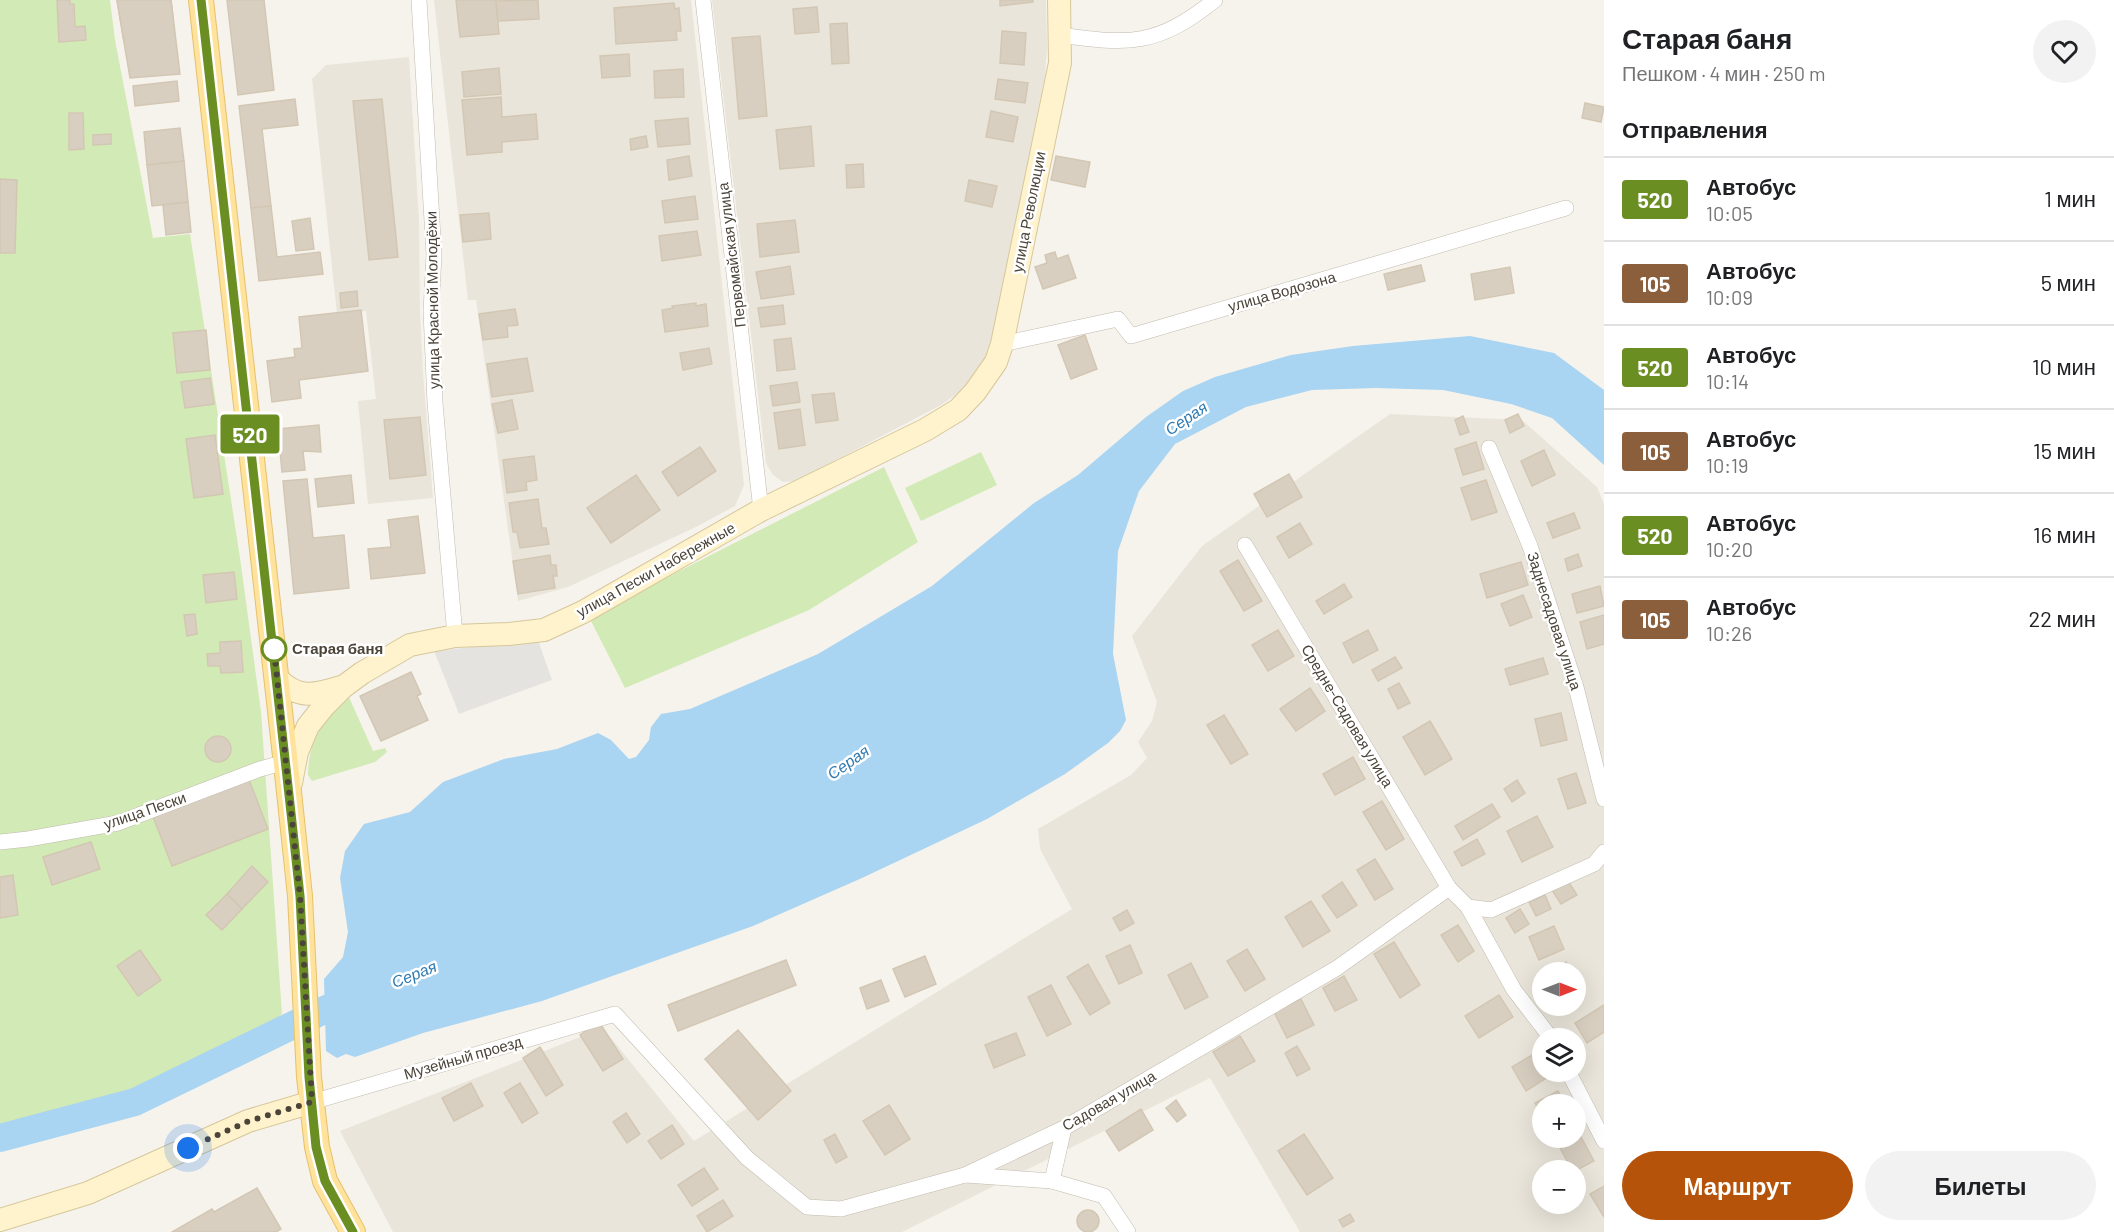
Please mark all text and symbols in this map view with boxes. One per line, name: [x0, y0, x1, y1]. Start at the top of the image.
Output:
button: heart: [2033, 20, 2096, 83]
text: Старая баня: [1622, 21, 1792, 55]
text: Пешком · 4 мин · 250 m: [1622, 61, 1826, 85]
text: Отправления: [1622, 116, 1768, 142]
street label: улица Революции: [1007, 150, 1049, 274]
text: Автобус: [1706, 173, 1796, 199]
street label: Первомайская улица: [713, 181, 749, 329]
text: 1 мин: [2044, 185, 2096, 211]
text: 520: [1637, 187, 1673, 212]
text: 10:05: [1706, 201, 1753, 225]
street label: улица Красной Молодёжи: [421, 211, 443, 389]
text: Автобус: [1706, 257, 1796, 283]
street label: улица Водозона: [1226, 267, 1338, 315]
text: 5 мин: [2041, 269, 2096, 295]
text: 105: [1640, 271, 1670, 296]
text: 10:09: [1706, 285, 1753, 309]
text: Автобус: [1706, 341, 1796, 367]
text: 10 мин: [2032, 353, 2096, 379]
text: 520: [1637, 355, 1673, 380]
text: 10:14: [1706, 369, 1749, 393]
water label: Серая: [1161, 396, 1211, 439]
line badge: 520: [216, 414, 284, 454]
text: 520: [232, 422, 268, 447]
text: Автобус: [1706, 425, 1796, 451]
text: 15 мин: [2033, 437, 2096, 463]
text: 105: [1640, 439, 1670, 464]
text: 10:19: [1706, 453, 1749, 477]
text: Автобус: [1706, 509, 1796, 535]
street label: улица Пески Набережные: [573, 518, 738, 620]
text: 16 мин: [2033, 521, 2096, 547]
text: 520: [1637, 523, 1673, 548]
text: 10:20: [1706, 537, 1753, 561]
street label: Заднесадовая улица: [1524, 549, 1586, 693]
text: Автобус: [1706, 593, 1796, 619]
text: 22 мин: [2028, 605, 2096, 631]
text: 105: [1640, 607, 1670, 632]
text: 10:26: [1706, 621, 1752, 645]
marker: Старая баня: [261, 636, 287, 662]
place label: Старая баня: [292, 639, 383, 657]
street label: Средне-Садовая улица: [1298, 641, 1398, 791]
water label: Серая: [823, 740, 873, 783]
street label: улица Пески: [101, 788, 188, 833]
water label: Серая: [389, 956, 439, 991]
north arrow: [1532, 962, 1586, 1016]
map controls: [1532, 962, 1586, 1214]
button: layers: [1532, 1028, 1586, 1082]
street label: Музейный проезд: [402, 1031, 524, 1083]
street label: Садовая улица: [1059, 1066, 1159, 1134]
button: +: [1532, 1094, 1586, 1148]
your location: [173, 1133, 203, 1163]
button: Маршрут: [1622, 1151, 1853, 1220]
button: Билеты: [1865, 1151, 2096, 1220]
button: −: [1532, 1160, 1586, 1214]

